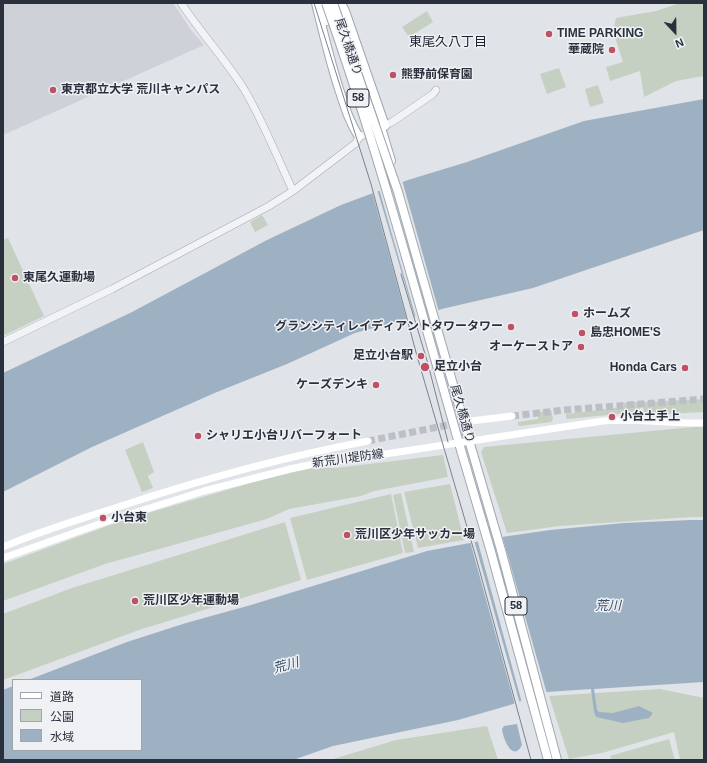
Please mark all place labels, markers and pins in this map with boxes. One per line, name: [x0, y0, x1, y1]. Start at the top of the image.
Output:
place label: TIME PARKING: [557, 27, 643, 41]
marker: TIME PARKING: [544, 29, 554, 39]
place label: 華蔵院: [568, 43, 604, 57]
marker: 華蔵院: [607, 45, 617, 55]
place label: 熊野前保育園: [401, 68, 473, 82]
marker: 熊野前保育園: [388, 70, 398, 80]
place label: 東京都立大学 荒川キャンパス: [61, 83, 220, 97]
marker: 東京都立大学 荒川キャンパス: [48, 85, 58, 95]
place label: 東尾久運動場: [23, 271, 95, 285]
marker: 東尾久運動場: [10, 273, 20, 283]
place label: ホームズ: [583, 307, 631, 321]
marker: ホームズ: [570, 309, 580, 319]
place label: グランシティレイディアントタワータワー: [275, 320, 503, 334]
marker: グランシティレイディアントタワータワー: [506, 322, 516, 332]
place label: 島忠HOME'S: [590, 326, 661, 340]
marker: 島忠HOME'S: [577, 328, 587, 338]
place label: オーケーストア: [489, 340, 573, 354]
marker: オーケーストア: [576, 342, 586, 352]
place label: 足立小台駅: [353, 349, 413, 363]
marker: 足立小台駅: [416, 351, 426, 361]
place label: 足立小台: [434, 360, 482, 374]
marker: 足立小台: [419, 361, 431, 373]
place label: Honda Cars: [610, 361, 677, 375]
marker: Honda Cars: [680, 363, 690, 373]
place label: ケーズデンキ: [296, 378, 368, 392]
marker: ケーズデンキ: [371, 380, 381, 390]
place label: 小台土手上: [620, 410, 680, 424]
marker: 小台土手上: [607, 412, 617, 422]
place label: シャリエ小台リバーフォート: [206, 429, 362, 443]
marker: シャリエ小台リバーフォート: [193, 431, 203, 441]
place label: 小台東: [111, 511, 147, 525]
marker: 小台東: [98, 513, 108, 523]
place label: 荒川区少年サッカー場: [355, 528, 475, 542]
marker: 荒川区少年サッカー場: [342, 530, 352, 540]
place label: 荒川区少年運動場: [143, 594, 239, 608]
marker: 荒川区少年運動場: [130, 596, 140, 606]

